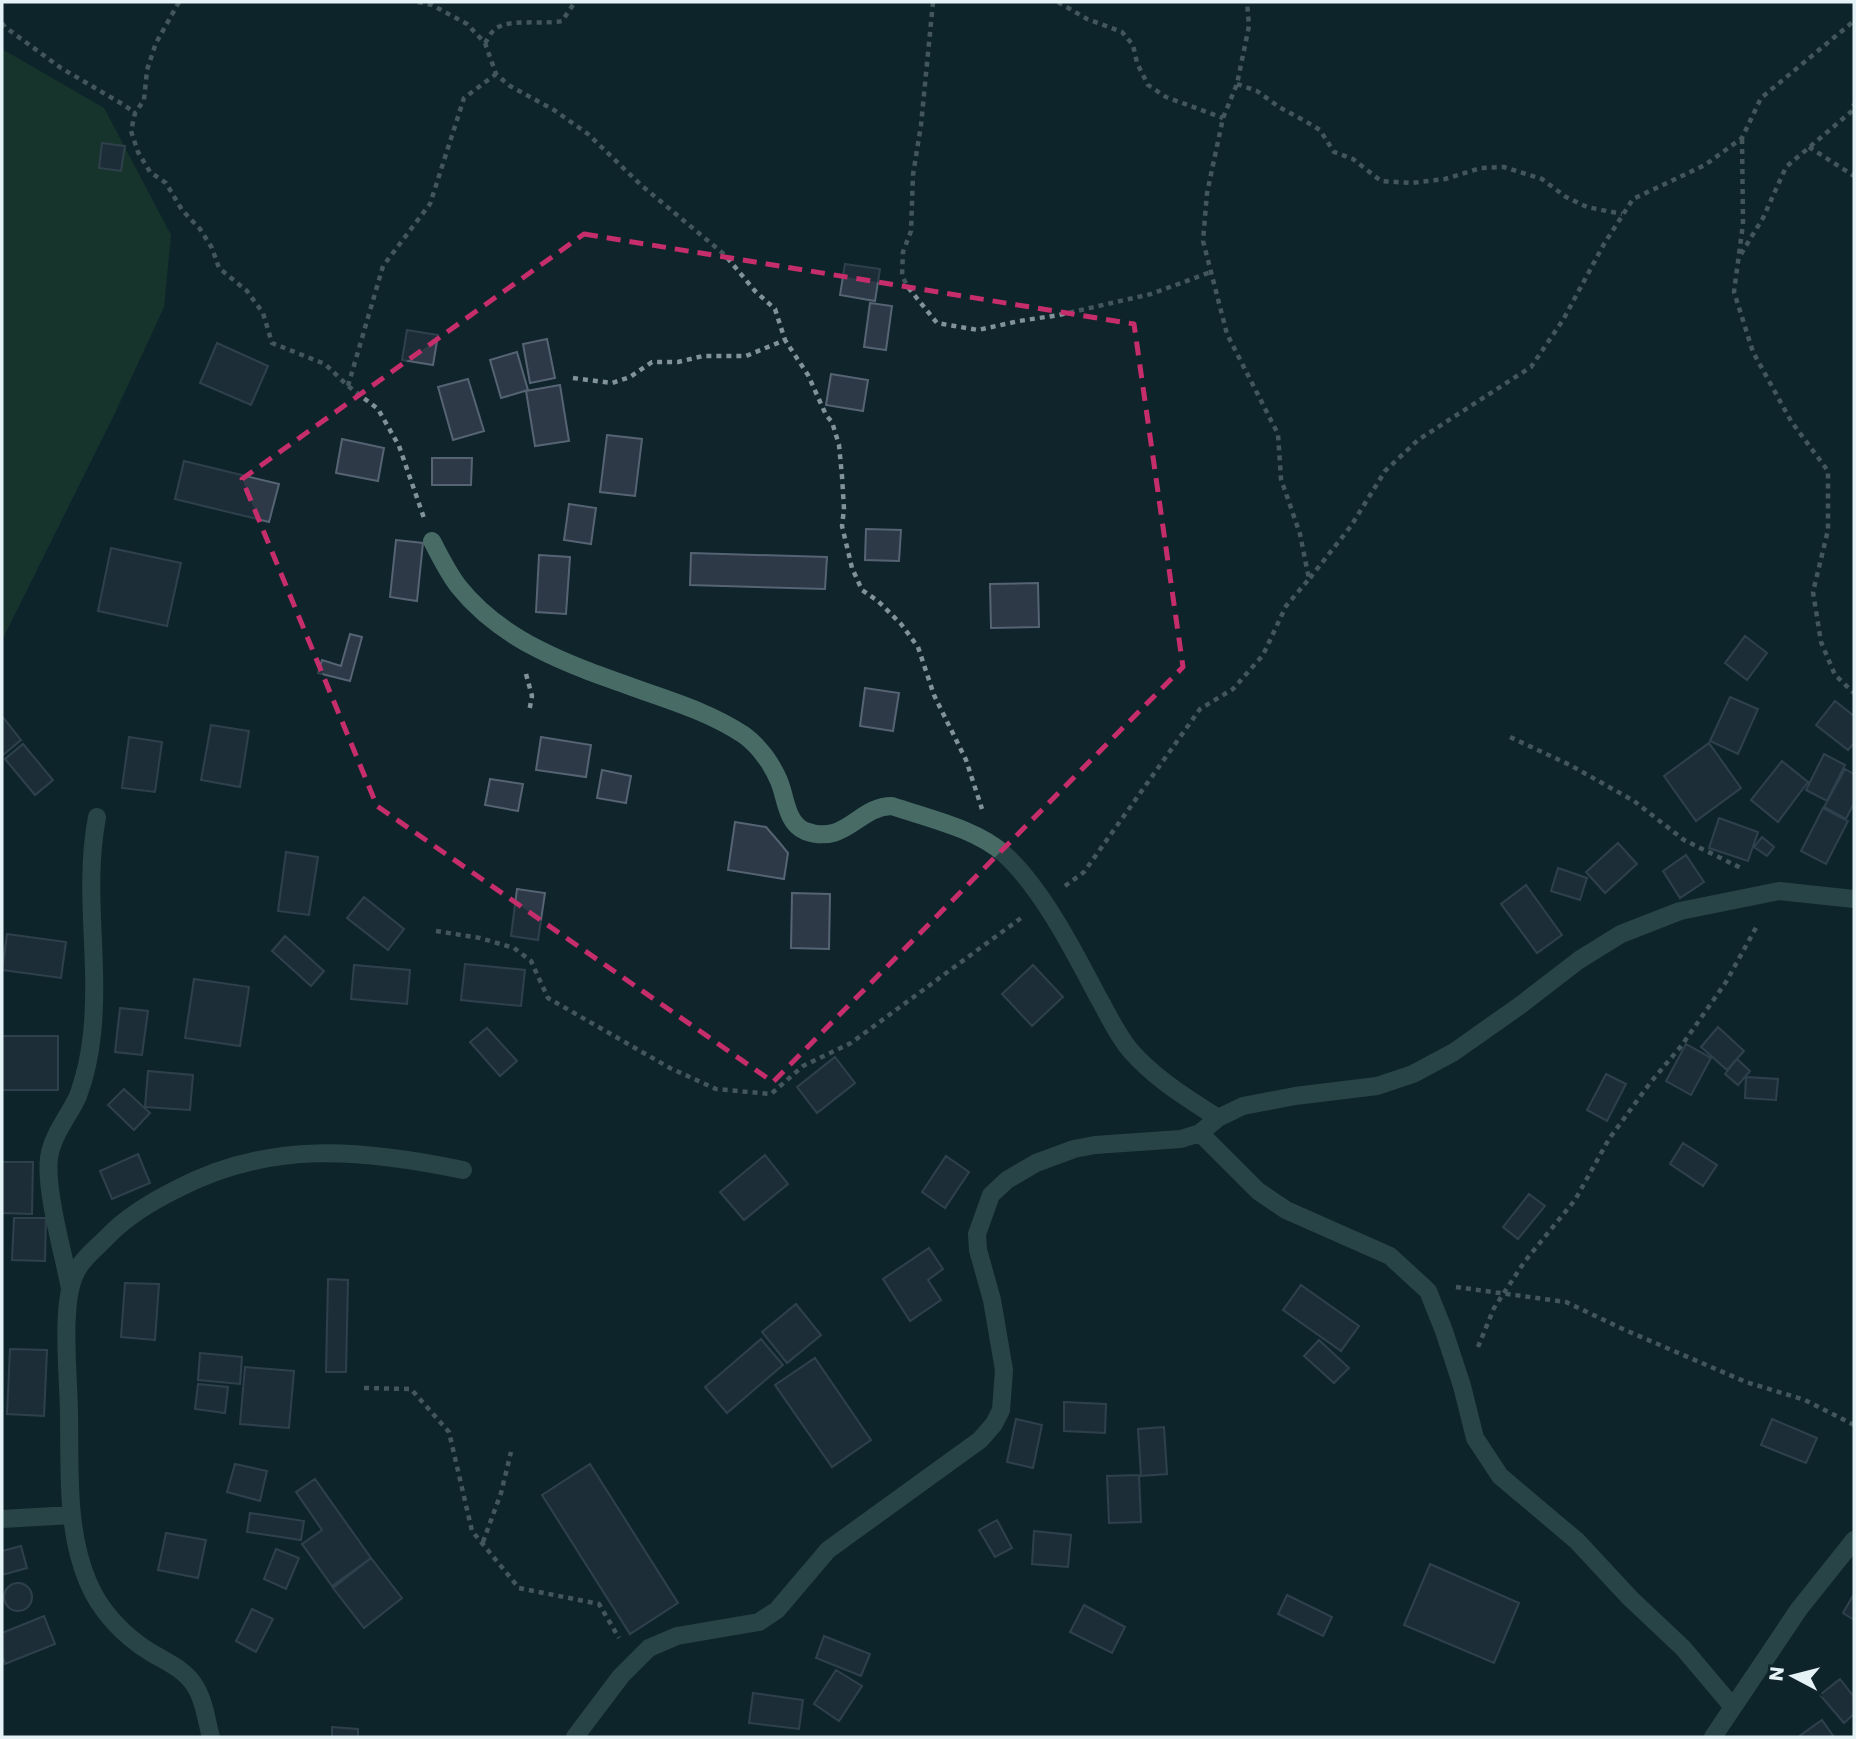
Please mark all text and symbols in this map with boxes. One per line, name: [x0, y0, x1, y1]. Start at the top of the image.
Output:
north arrow: [1758, 1641, 1828, 1711]
text: N: [1762, 1665, 1791, 1683]

